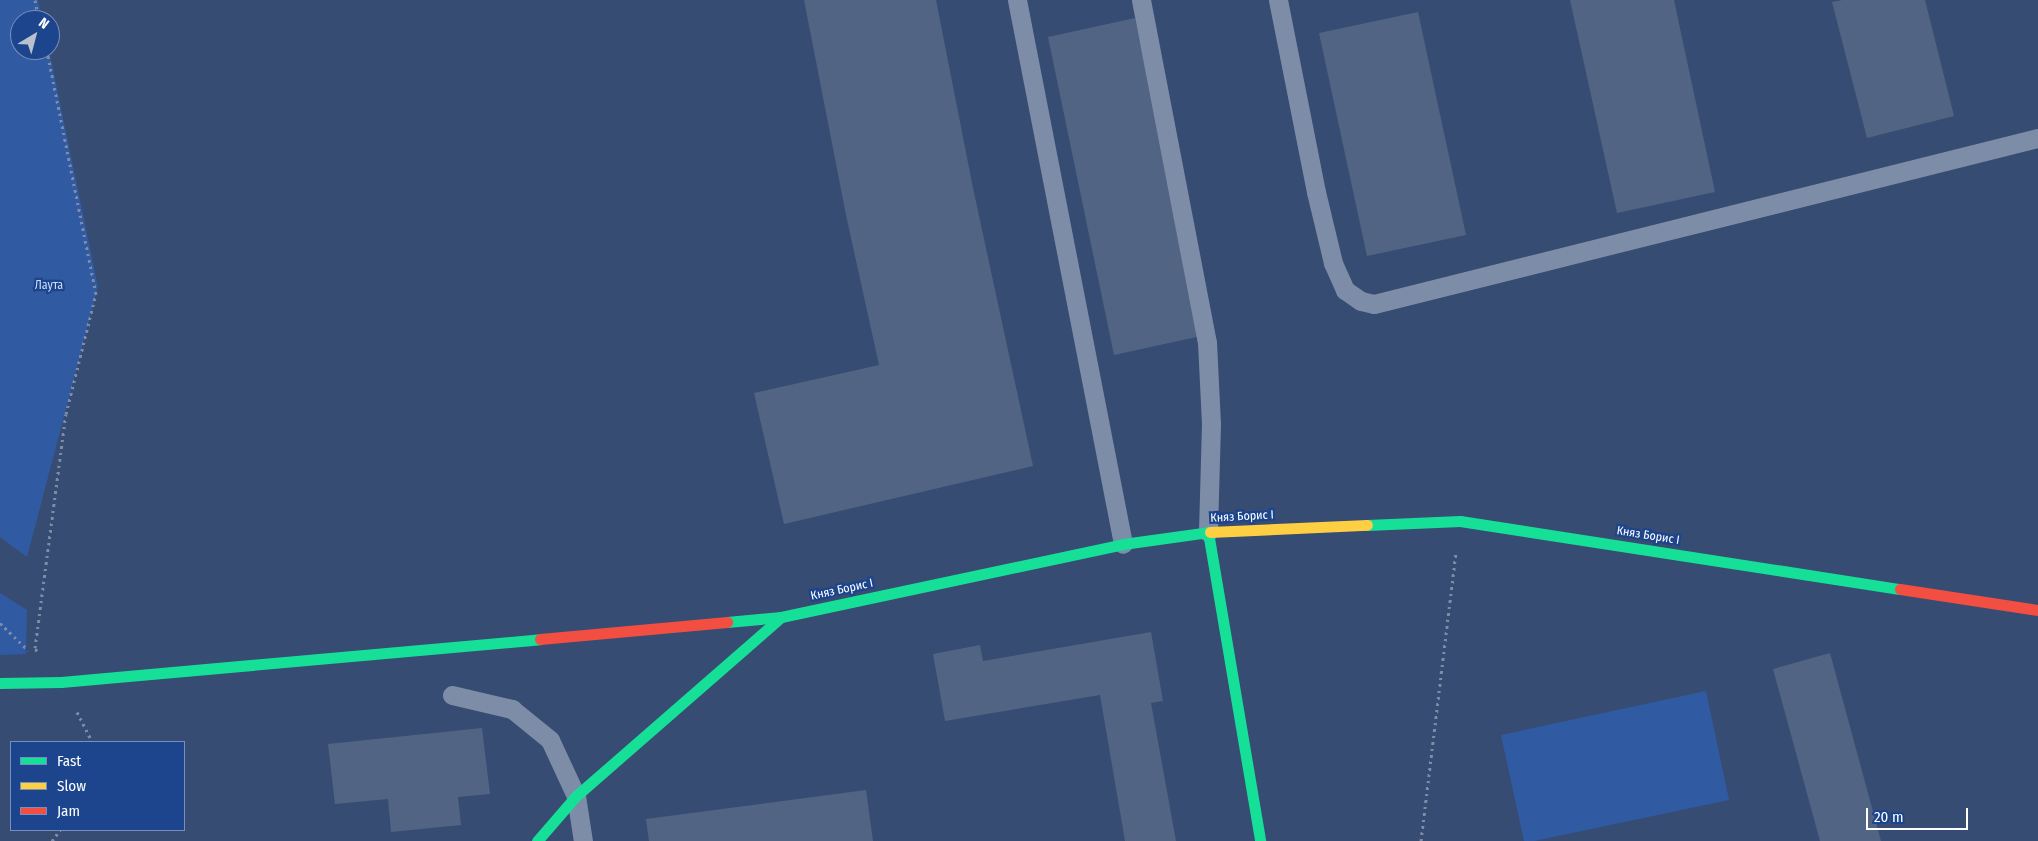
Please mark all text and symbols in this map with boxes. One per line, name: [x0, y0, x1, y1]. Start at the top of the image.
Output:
north arrow: [10, 10, 60, 60]
text: N: [35, 14, 52, 33]
park label: Лаута: [35, 279, 63, 293]
street label: Княз Борис I: [1210, 508, 1274, 526]
street label: Княз Борис I: [1616, 524, 1680, 548]
street label: Княз Борис I: [809, 576, 875, 604]
legend: [10, 741, 185, 831]
text: Fast: [57, 752, 81, 770]
text: Slow: [57, 777, 86, 795]
scale bar: [1868, 798, 1970, 830]
text: Jam: [57, 802, 80, 820]
text: 20 m: [1874, 808, 1904, 826]

